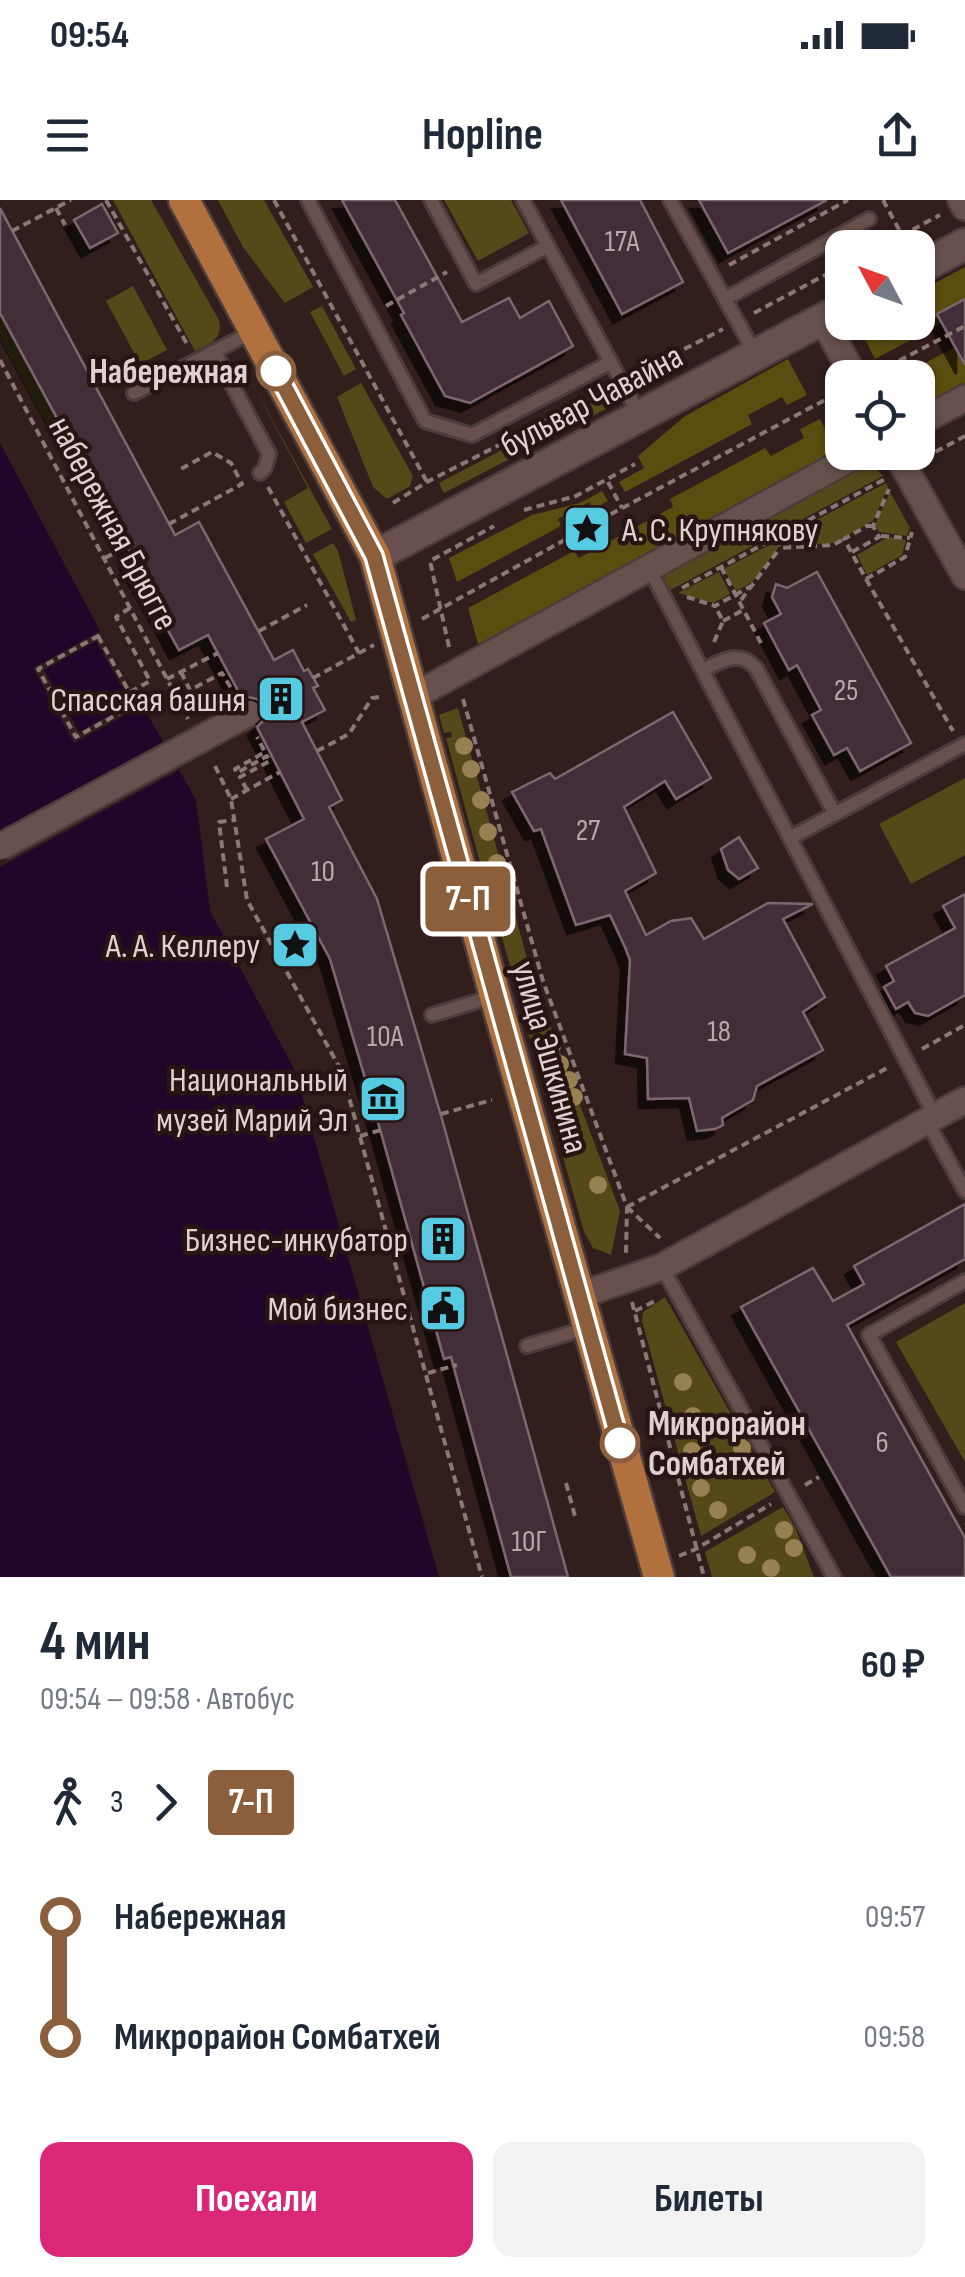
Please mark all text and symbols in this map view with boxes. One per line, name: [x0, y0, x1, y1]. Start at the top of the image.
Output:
text: 09:54: [50, 13, 129, 58]
icon: menu: [40, 108, 95, 163]
text: Hopline: [422, 108, 543, 163]
icon: share: [870, 108, 925, 163]
house number: 17А: [605, 224, 640, 260]
north arrow: [825, 230, 935, 340]
map controls: [825, 230, 935, 470]
street label: бульвар Чавайна: [493, 335, 690, 467]
place label: Набережная: [89, 351, 248, 394]
marker: Набережная: [257, 352, 295, 390]
button: locate: [825, 360, 935, 470]
street label: набережная Брюгге: [38, 409, 187, 638]
place icon: А. С. Крупнякову: [561, 503, 613, 555]
place label: А. С. Крупнякову: [621, 509, 818, 552]
building icon: Спасская башня: [255, 673, 307, 725]
house number: 25: [834, 673, 858, 709]
place label: Спасская башня: [50, 679, 246, 722]
house number: 27: [576, 813, 600, 849]
house number: 10: [311, 854, 335, 890]
line badge: 7-П: [410, 866, 526, 932]
text: 7-П: [445, 878, 491, 921]
place icon: А. А. Келлеру: [269, 919, 321, 971]
place label: А. А. Келлеру: [105, 925, 260, 968]
street label: улица Эшкинина: [502, 956, 597, 1158]
house number: 18: [707, 1014, 731, 1050]
house number: 10А: [367, 1019, 403, 1055]
place label: Национальный музей Марий Эл: [156, 1059, 348, 1142]
museum icon: Национальный музей Марий Эл: [357, 1073, 409, 1125]
building icon: Бизнес-инкубатор: [417, 1213, 469, 1265]
place label: Бизнес-инкубатор: [185, 1219, 408, 1262]
public building icon: Мой бизнес: [417, 1282, 469, 1334]
place label: Мой бизнес: [267, 1288, 408, 1331]
place label: Микрорайон Сомбатхей: [648, 1403, 806, 1486]
marker: Микрорайон Сомбатхей: [601, 1424, 639, 1462]
house number: 6: [875, 1425, 889, 1461]
house number: 10Г: [512, 1524, 546, 1560]
text: 4 мин: [40, 1609, 151, 1676]
text: 60 ₽: [861, 1643, 925, 1688]
text: 09:54 – 09:58 · Автобус: [40, 1680, 295, 1719]
icon: walk: [40, 1775, 95, 1830]
icon: forward: [138, 1775, 193, 1830]
text: 7-П: [228, 1781, 274, 1824]
text: 3: [110, 1783, 123, 1822]
text: Набережная: [114, 1895, 286, 1940]
text: 09:57: [865, 1898, 925, 1937]
text: Микрорайон Сомбатхей: [114, 2015, 441, 2060]
text: 09:58: [864, 2018, 925, 2057]
button: Поехали: [40, 2142, 473, 2257]
button: Билеты: [493, 2142, 925, 2257]

